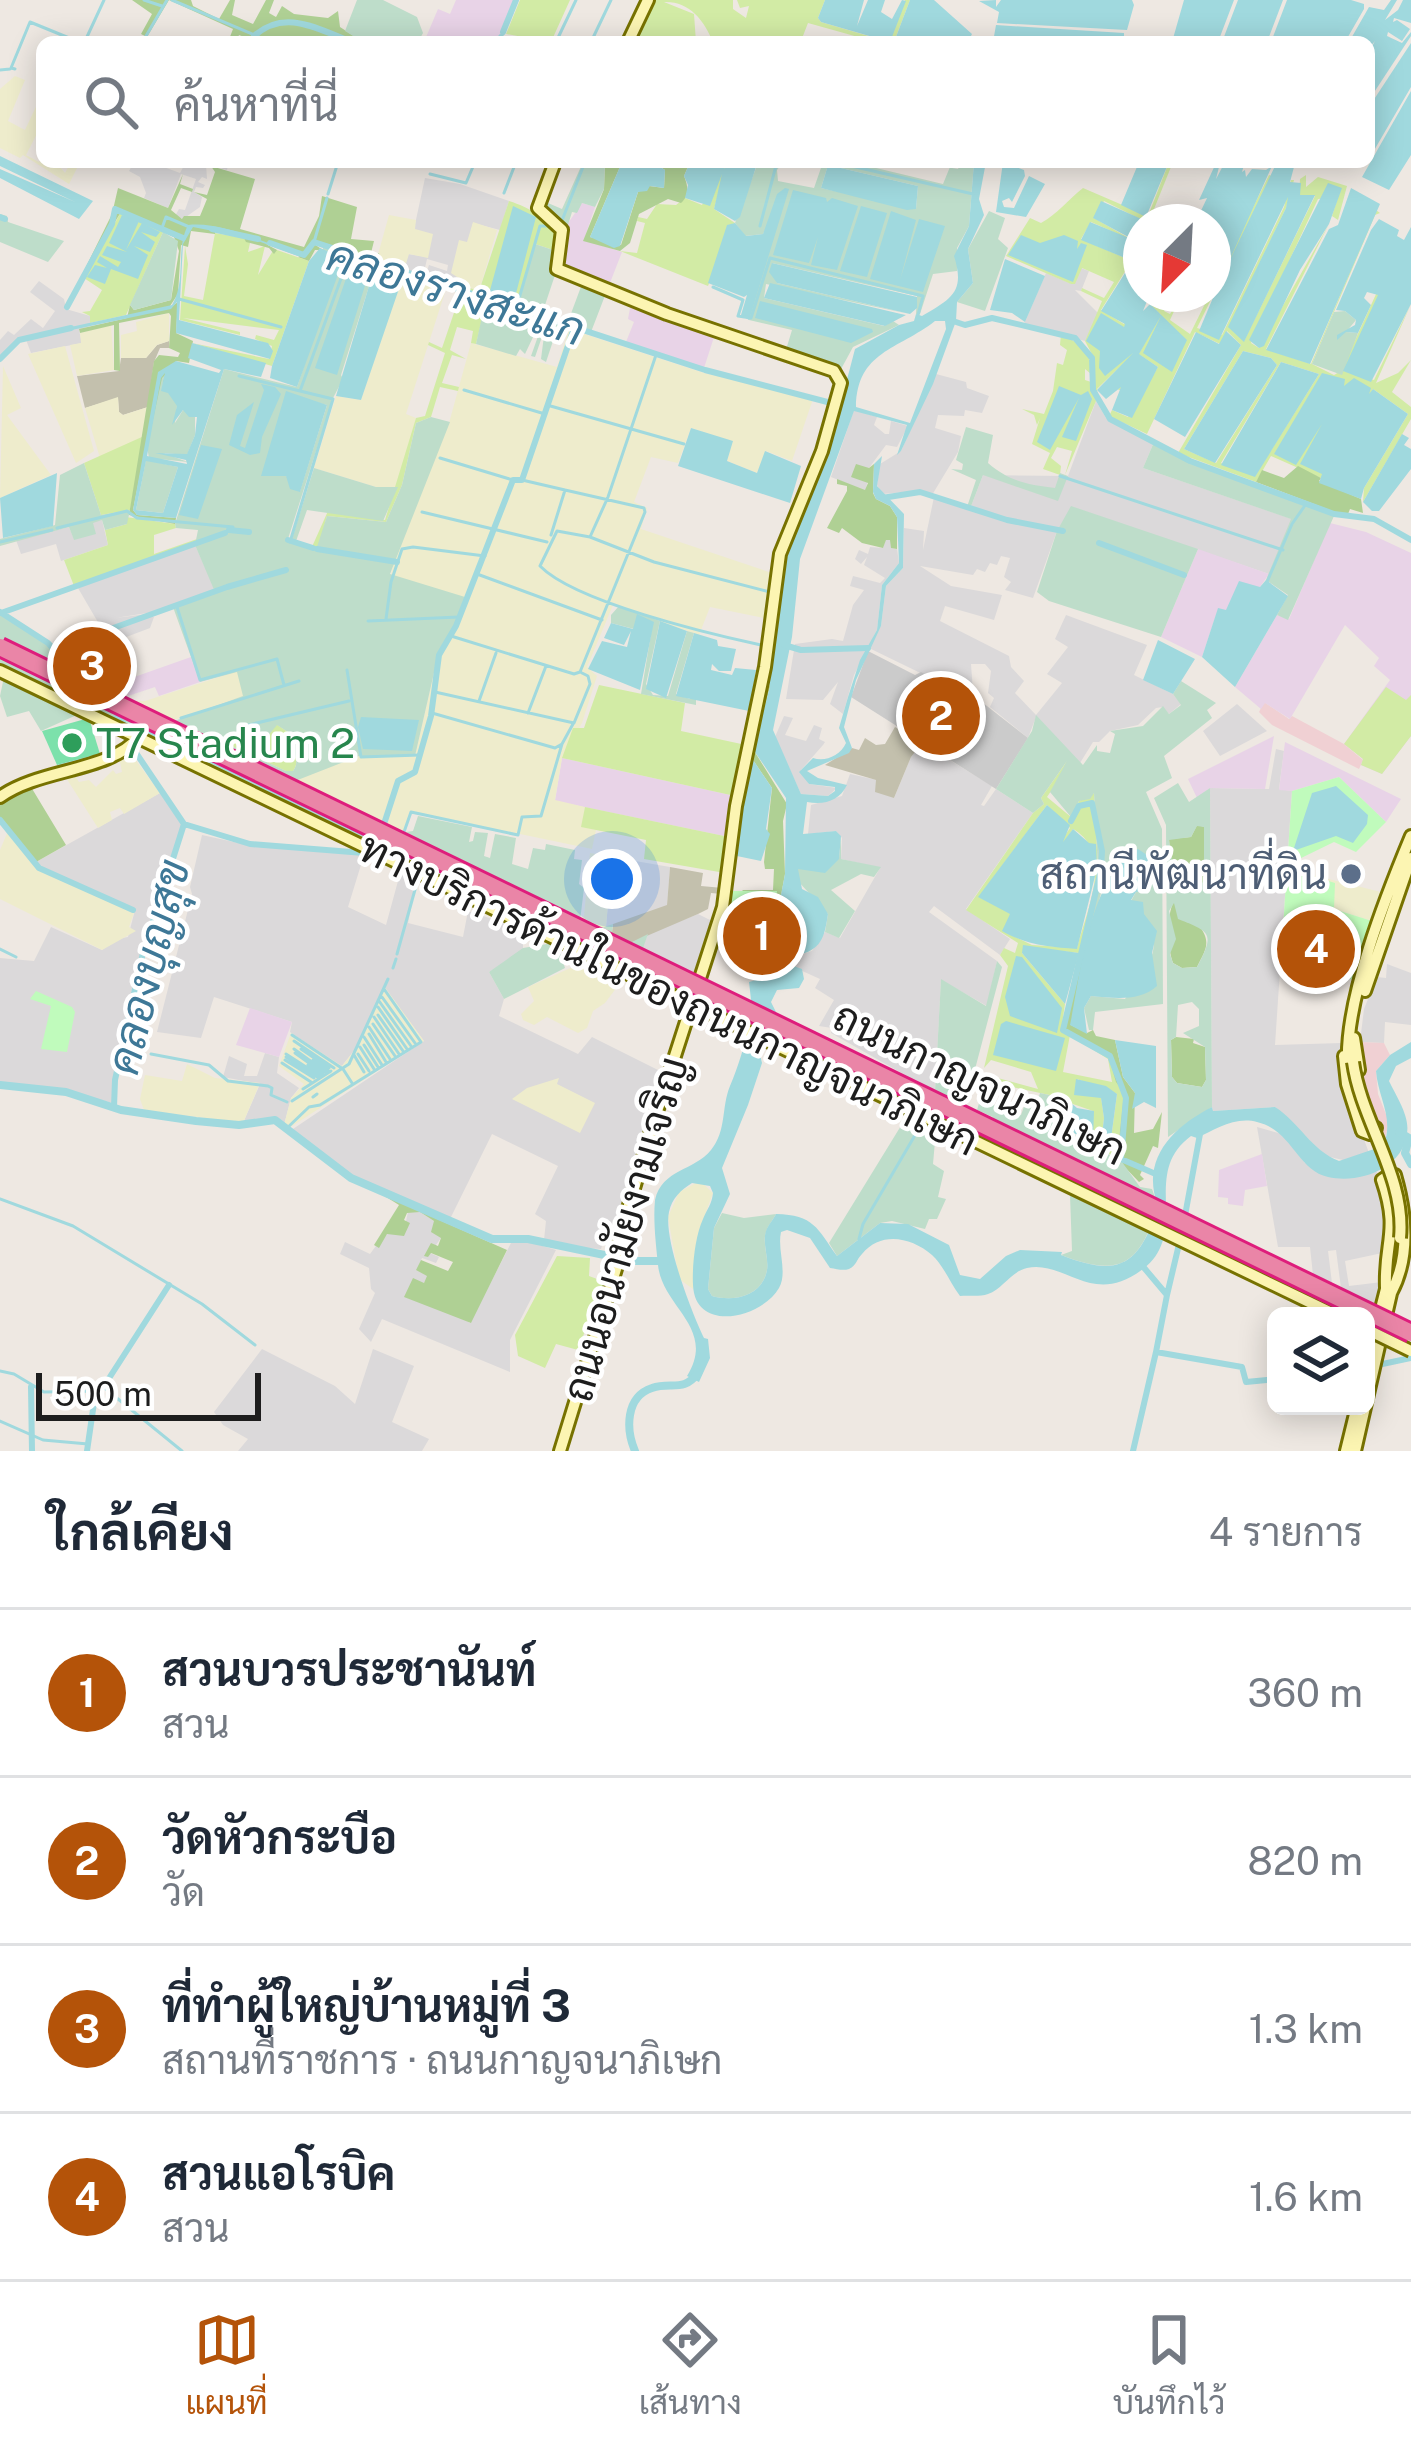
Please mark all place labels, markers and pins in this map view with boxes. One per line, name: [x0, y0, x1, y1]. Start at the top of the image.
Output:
pin: 3: [53, 621, 131, 711]
pin: 2: [902, 671, 980, 761]
place label: T7 Stadium 2: [96, 718, 355, 767]
marker: T7 Stadium 2: [59, 730, 85, 756]
place label: สถานีพัฒนาที่ดิน: [1040, 837, 1327, 898]
marker: สถานีพัฒนาที่ดิน: [1338, 861, 1364, 887]
pin: 1: [723, 891, 801, 981]
pin: 4: [1277, 904, 1355, 994]

